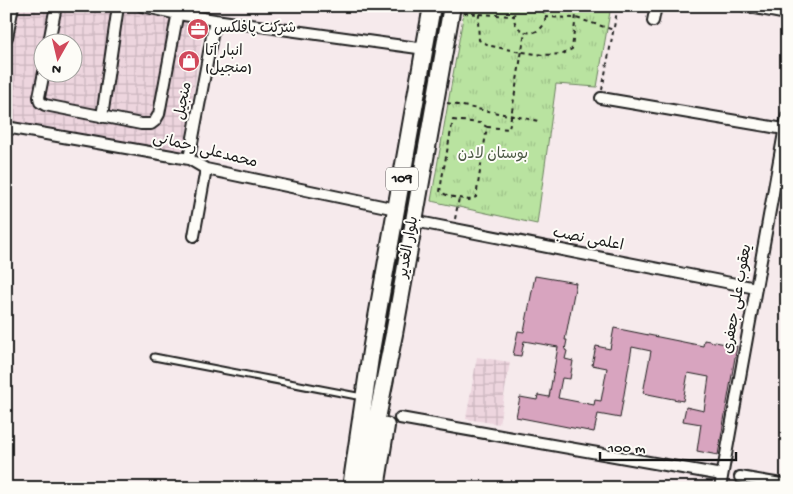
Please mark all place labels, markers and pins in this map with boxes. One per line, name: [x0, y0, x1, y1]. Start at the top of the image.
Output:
office icon: شرکت پافلکس: [186, 17, 210, 41]
place label: شرکت پافلکس: [214, 20, 296, 38]
place label: انبار آتا (منجیل): [205, 42, 252, 78]
shop icon: انبار آتا (منجیل): [177, 49, 201, 73]

